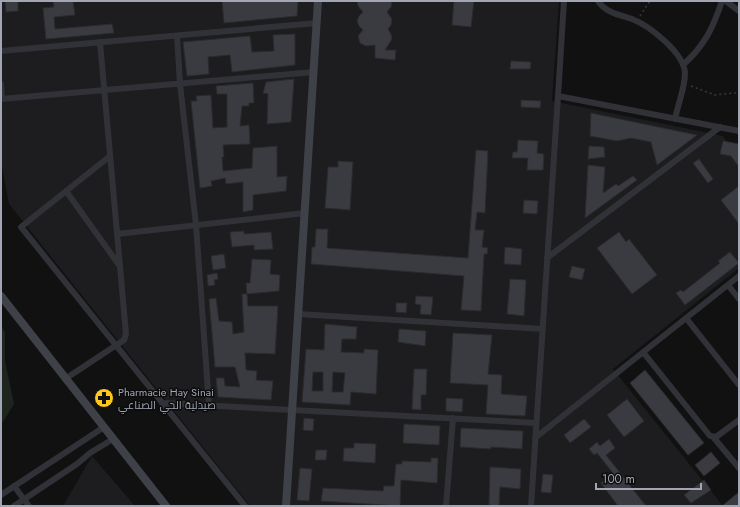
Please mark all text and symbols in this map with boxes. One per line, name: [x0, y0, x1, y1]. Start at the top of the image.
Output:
place label: Pharmacie Hay Sinai صيدلية الحي الصناعي: [118, 384, 216, 414]
pharmacy icon: Pharmacie Hay Sinai صيدلية الحي الصناعي: [93, 387, 115, 409]
scale bar: [596, 465, 701, 491]
text: 100 m: [602, 470, 635, 488]

